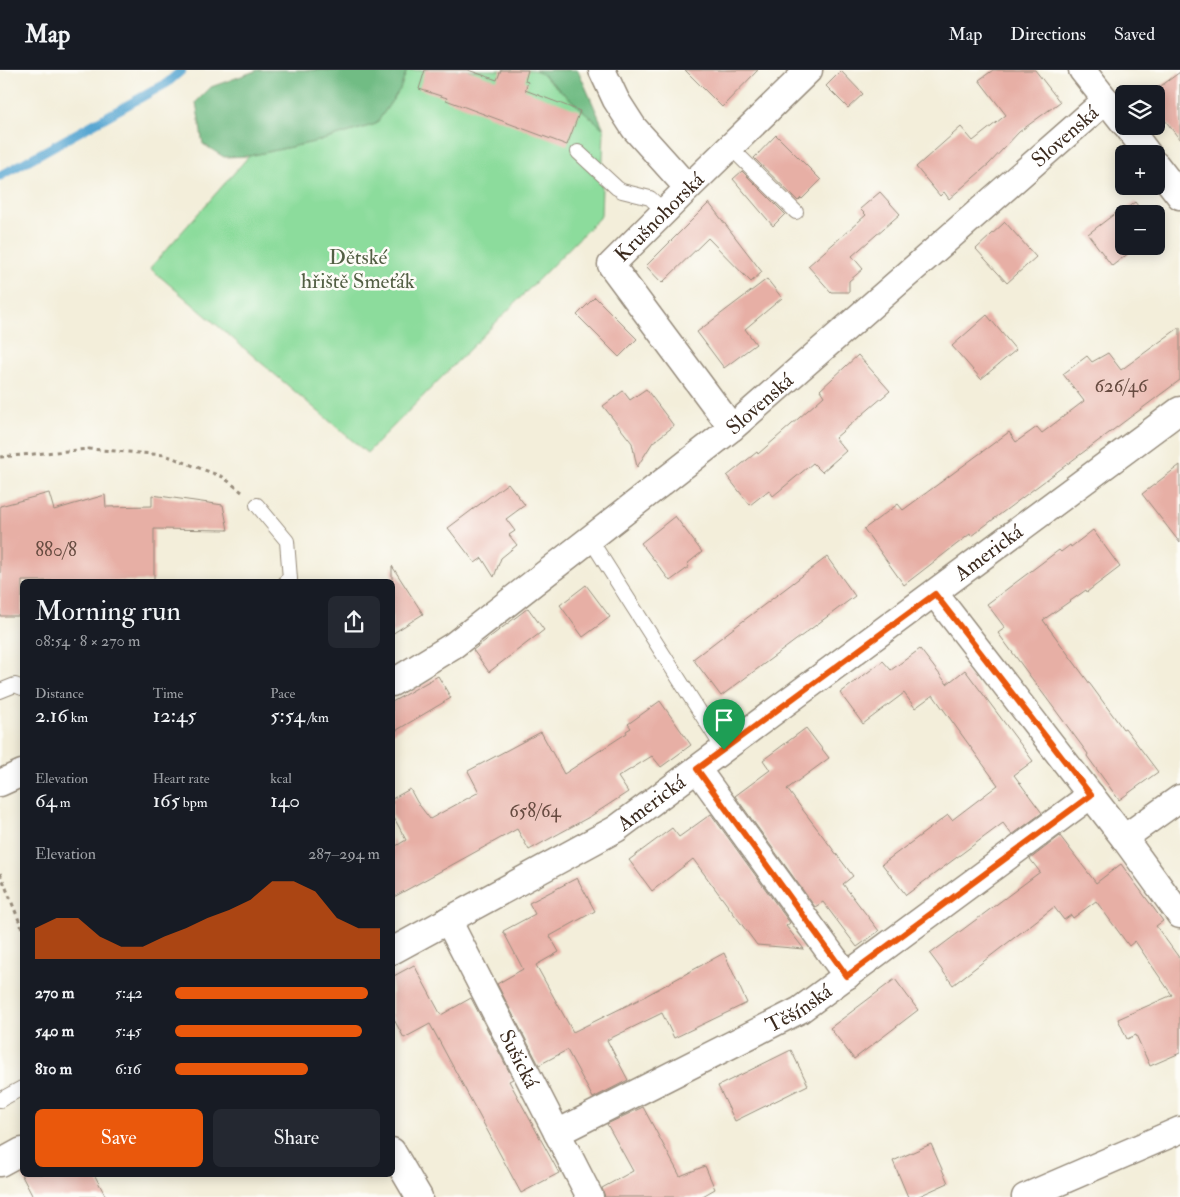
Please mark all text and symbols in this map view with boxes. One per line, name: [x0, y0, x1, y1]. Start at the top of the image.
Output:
text: Map: [25, 19, 70, 50]
text: Map: [949, 23, 982, 46]
text: Directions: [1010, 23, 1086, 46]
text: Saved: [1114, 23, 1155, 46]
map controls: [1115, 85, 1165, 255]
button: layers: [1115, 85, 1165, 135]
street label: Slovenská: [1025, 99, 1104, 173]
button: +: [1115, 145, 1165, 195]
street label: Krušnohorská: [608, 166, 710, 268]
button: −: [1115, 205, 1165, 255]
park label: Dětské hřiště Smeťák: [301, 244, 415, 295]
street label: Slovenská: [720, 367, 799, 441]
house number: 626/46: [1094, 374, 1149, 398]
street label: Americká: [948, 518, 1028, 587]
house number: 880/8: [35, 538, 77, 562]
text: Morning run: [35, 594, 181, 629]
button: share: [328, 596, 380, 648]
text: 08:54 · 8 × 270 m: [35, 631, 140, 651]
text: Distance: [35, 685, 84, 702]
text: Time: [153, 685, 183, 702]
text: Pace: [270, 685, 295, 702]
pin: [703, 699, 745, 750]
text: 2.16: [35, 702, 68, 729]
text: 12:45: [153, 702, 197, 729]
text: 5:54: [270, 702, 305, 729]
icon: arrive: [710, 706, 738, 734]
text: km: [68, 709, 88, 726]
text: /km: [305, 709, 329, 726]
street label: Americká: [611, 768, 691, 838]
text: Elevation: [35, 770, 88, 787]
text: Heart rate: [153, 770, 210, 787]
text: kcal: [270, 770, 292, 787]
text: 64: [35, 787, 57, 814]
text: 165: [153, 787, 180, 814]
text: 140: [270, 787, 300, 814]
text: m: [57, 794, 71, 811]
text: bpm: [180, 794, 208, 811]
house number: 658/64: [509, 799, 562, 823]
text: Elevation: [35, 844, 96, 864]
text: 287–294 m: [308, 844, 380, 864]
street label: Těšínská: [761, 977, 837, 1039]
text: 270 m: [35, 983, 74, 1003]
text: 5:42: [115, 983, 143, 1003]
text: 540 m: [35, 1021, 74, 1041]
text: 5:45: [115, 1021, 142, 1041]
street label: Sušická: [493, 1025, 546, 1093]
text: 810 m: [35, 1059, 72, 1079]
text: 6:16: [115, 1059, 141, 1079]
button: Save: [35, 1109, 203, 1167]
button: Share: [213, 1109, 380, 1167]

